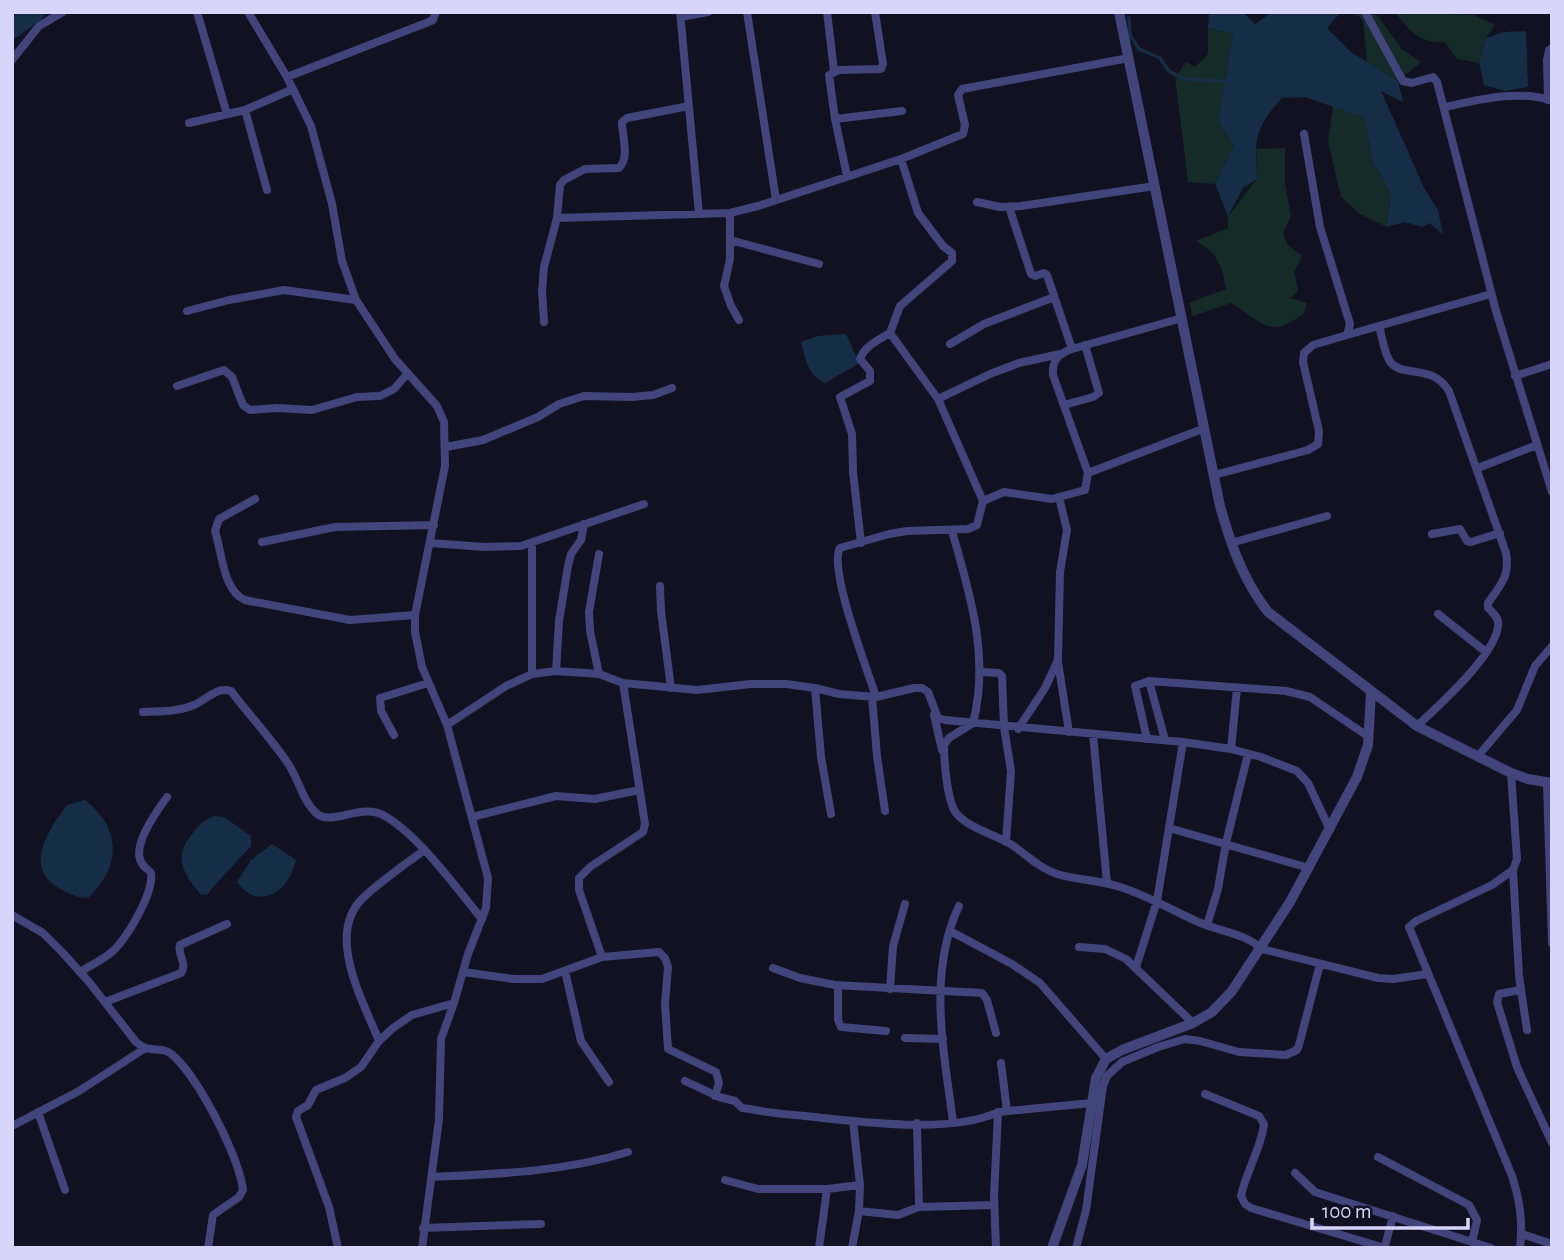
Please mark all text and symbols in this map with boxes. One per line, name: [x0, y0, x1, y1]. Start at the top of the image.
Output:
scale bar: [1312, 1186, 1468, 1230]
text: 100 m: [1322, 1201, 1372, 1222]

